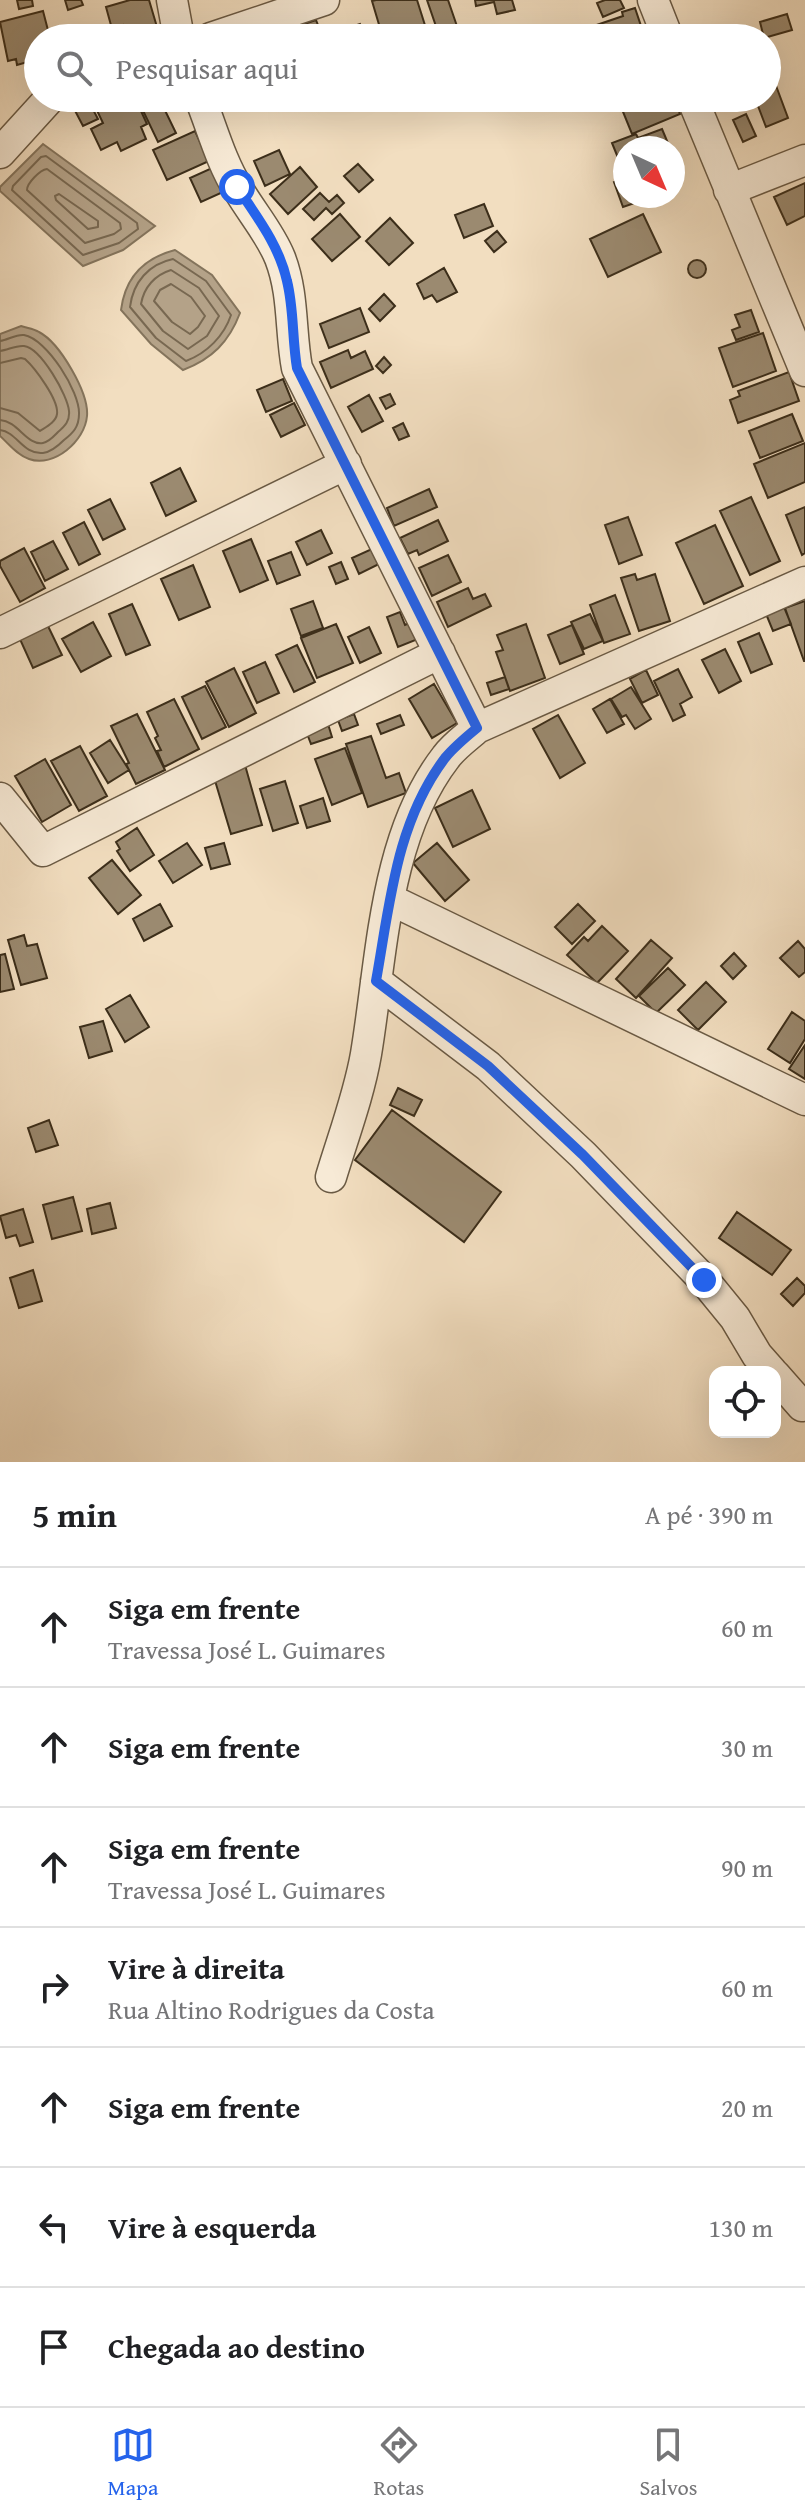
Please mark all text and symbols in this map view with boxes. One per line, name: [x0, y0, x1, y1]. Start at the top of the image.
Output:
search box: [24, 24, 781, 112]
icon: search: [52, 46, 96, 90]
text: Pesquisar aqui: [116, 46, 298, 90]
north arrow: [613, 136, 685, 208]
route start: [219, 169, 255, 205]
route end: [686, 1262, 722, 1298]
map controls: [709, 1366, 781, 1438]
button: locate: [709, 1366, 781, 1438]
text: 5 min: [32, 1490, 117, 1539]
text: A pé · 390 m: [645, 1495, 773, 1534]
text: Siga em frente: [108, 1586, 300, 1630]
icon: ahead: [32, 1605, 76, 1649]
text: 60 m: [721, 1608, 773, 1647]
text: Travessa José L. Guimares: [108, 1630, 386, 1669]
icon: ahead: [32, 1725, 76, 1769]
text: Siga em frente: [108, 1725, 300, 1769]
text: 30 m: [721, 1728, 773, 1767]
text: Siga em frente: [108, 1826, 300, 1870]
icon: ahead: [32, 1845, 76, 1889]
text: 90 m: [721, 1848, 773, 1887]
text: Travessa José L. Guimares: [108, 1870, 386, 1909]
text: Vire à direita: [108, 1946, 285, 1990]
icon: right: [32, 1965, 76, 2009]
text: 60 m: [721, 1968, 773, 2007]
text: Rua Altino Rodrigues da Costa: [108, 1990, 435, 2029]
icon: ahead: [32, 2085, 76, 2129]
text: Siga em frente: [108, 2085, 300, 2129]
text: 20 m: [721, 2088, 773, 2127]
icon: left: [32, 2205, 76, 2249]
text: Vire à esquerda: [108, 2205, 316, 2249]
text: 130 m: [708, 2208, 773, 2247]
icon: arrive: [32, 2325, 76, 2369]
text: Chegada ao destino: [108, 2325, 365, 2369]
tab: Mapa: [108, 2423, 158, 2503]
tab: Rotas: [374, 2423, 424, 2503]
tab: Salvos: [640, 2423, 697, 2503]

